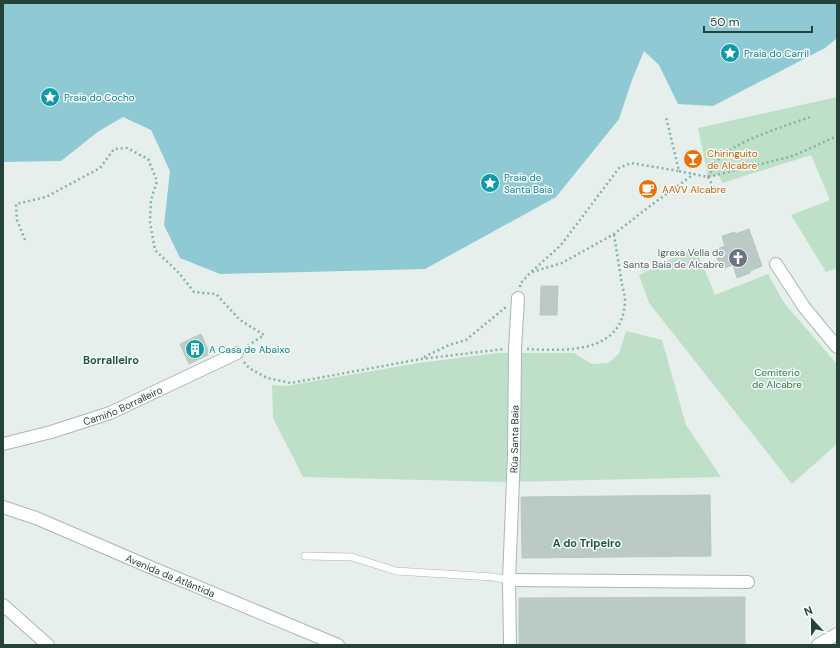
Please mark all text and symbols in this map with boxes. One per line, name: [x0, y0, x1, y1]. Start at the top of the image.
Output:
scale bar: [704, 8, 812, 34]
text: 50 m: [710, 14, 739, 30]
place icon: Praia do Carril: [719, 42, 741, 64]
place label: Praia do Carril: [744, 47, 809, 60]
place icon: Praia do Cocho: [39, 86, 61, 108]
place label: Praia do Cocho: [64, 91, 135, 104]
place label: Chiringuito de Alcabre: [707, 147, 758, 172]
bar icon: Chiringuito de Alcabre: [682, 148, 704, 170]
place label: Praia de Santa Baia: [504, 171, 552, 196]
place icon: Praia de Santa Baia: [479, 172, 501, 194]
cafe icon: AAVV Alcabre: [637, 178, 659, 200]
place label: AAVV Alcabre: [662, 183, 726, 196]
place label: Igrexa Vella de Santa Baia de Alcabre: [623, 246, 724, 271]
church icon: Igrexa Vella de Santa Baia de Alcabre: [727, 247, 749, 269]
building icon: A Casa de Abaixo: [184, 338, 206, 360]
place label: A Casa de Abaixo: [209, 343, 290, 356]
district label: Borralleiro: [83, 353, 139, 367]
park label: Cemiterio de Alcabre: [752, 366, 802, 391]
street label: Camiño Borralleiro: [81, 383, 165, 428]
street label: Rúa Santa Baia: [507, 405, 521, 473]
district label: A do Tripeiro: [553, 536, 621, 550]
street label: Avenida da Atlántida: [124, 551, 217, 600]
north arrow: [792, 600, 832, 640]
text: N: [802, 603, 815, 619]

